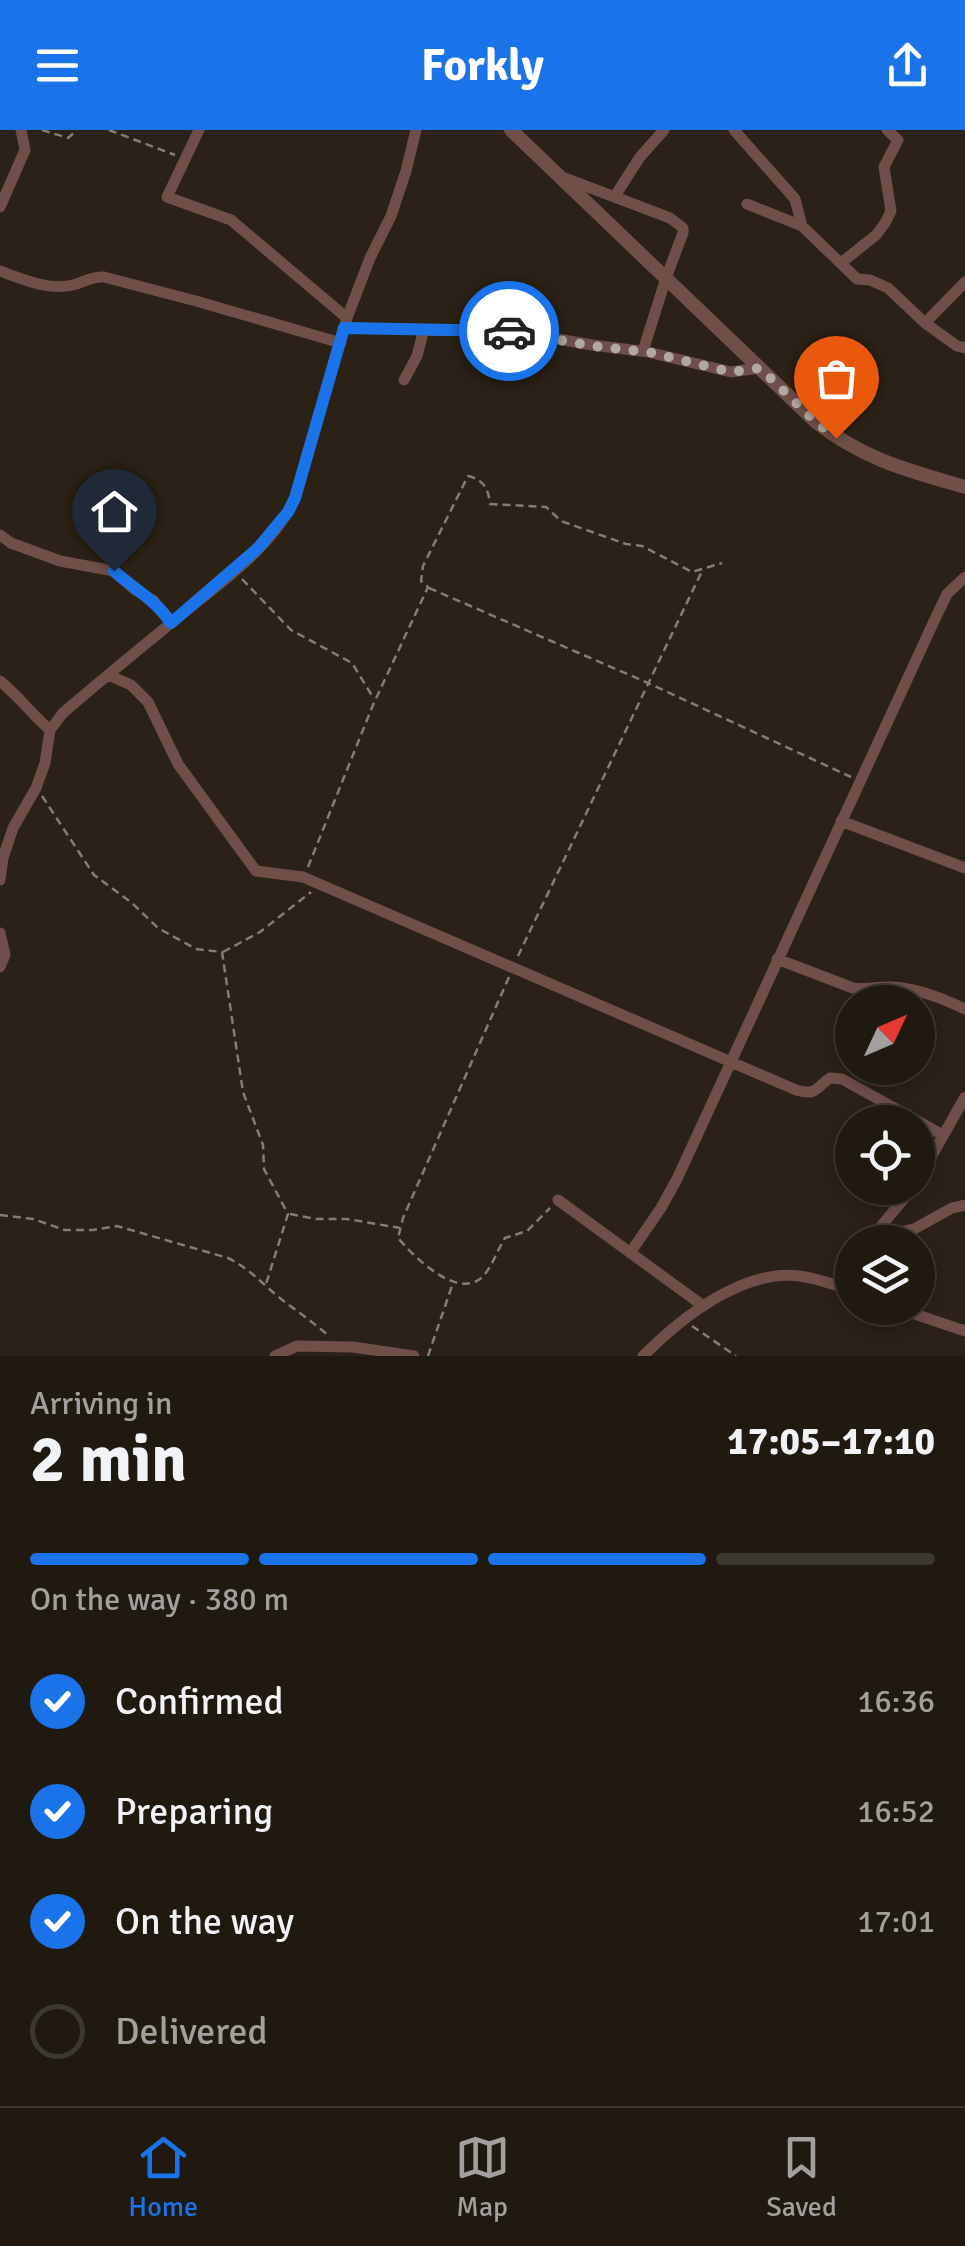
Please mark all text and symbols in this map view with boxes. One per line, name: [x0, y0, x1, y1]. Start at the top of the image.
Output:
icon: menu: [30, 38, 85, 93]
text: Forkly: [421, 38, 544, 93]
icon: share: [880, 38, 935, 93]
courier: [459, 281, 559, 381]
icon: car: [482, 304, 537, 359]
pin: [794, 336, 879, 439]
icon: bag: [809, 351, 864, 406]
pin: [72, 469, 157, 572]
icon: home: [87, 484, 142, 539]
north arrow: [835, 985, 935, 1085]
map controls: [835, 985, 935, 1325]
button: locate: [835, 1105, 935, 1205]
button: layers: [835, 1225, 935, 1325]
text: Arriving in: [30, 1384, 172, 1423]
text: 17:05–17:10: [727, 1418, 935, 1465]
text: 2 min: [30, 1420, 187, 1500]
text: On the way · 380 m: [30, 1580, 289, 1619]
icon: check: [30, 1674, 85, 1729]
text: Confirmed: [115, 1678, 284, 1725]
text: 16:36: [857, 1682, 935, 1721]
icon: check: [30, 1784, 85, 1839]
text: Preparing: [115, 1788, 273, 1835]
text: 16:52: [857, 1792, 935, 1831]
icon: check: [30, 1894, 85, 1949]
text: On the way: [115, 1898, 294, 1945]
text: 17:01: [857, 1902, 935, 1941]
text: Delivered: [115, 2008, 268, 2055]
tab: Home: [128, 2130, 198, 2224]
tab: Map: [455, 2130, 510, 2224]
tab: Saved: [766, 2130, 837, 2224]

